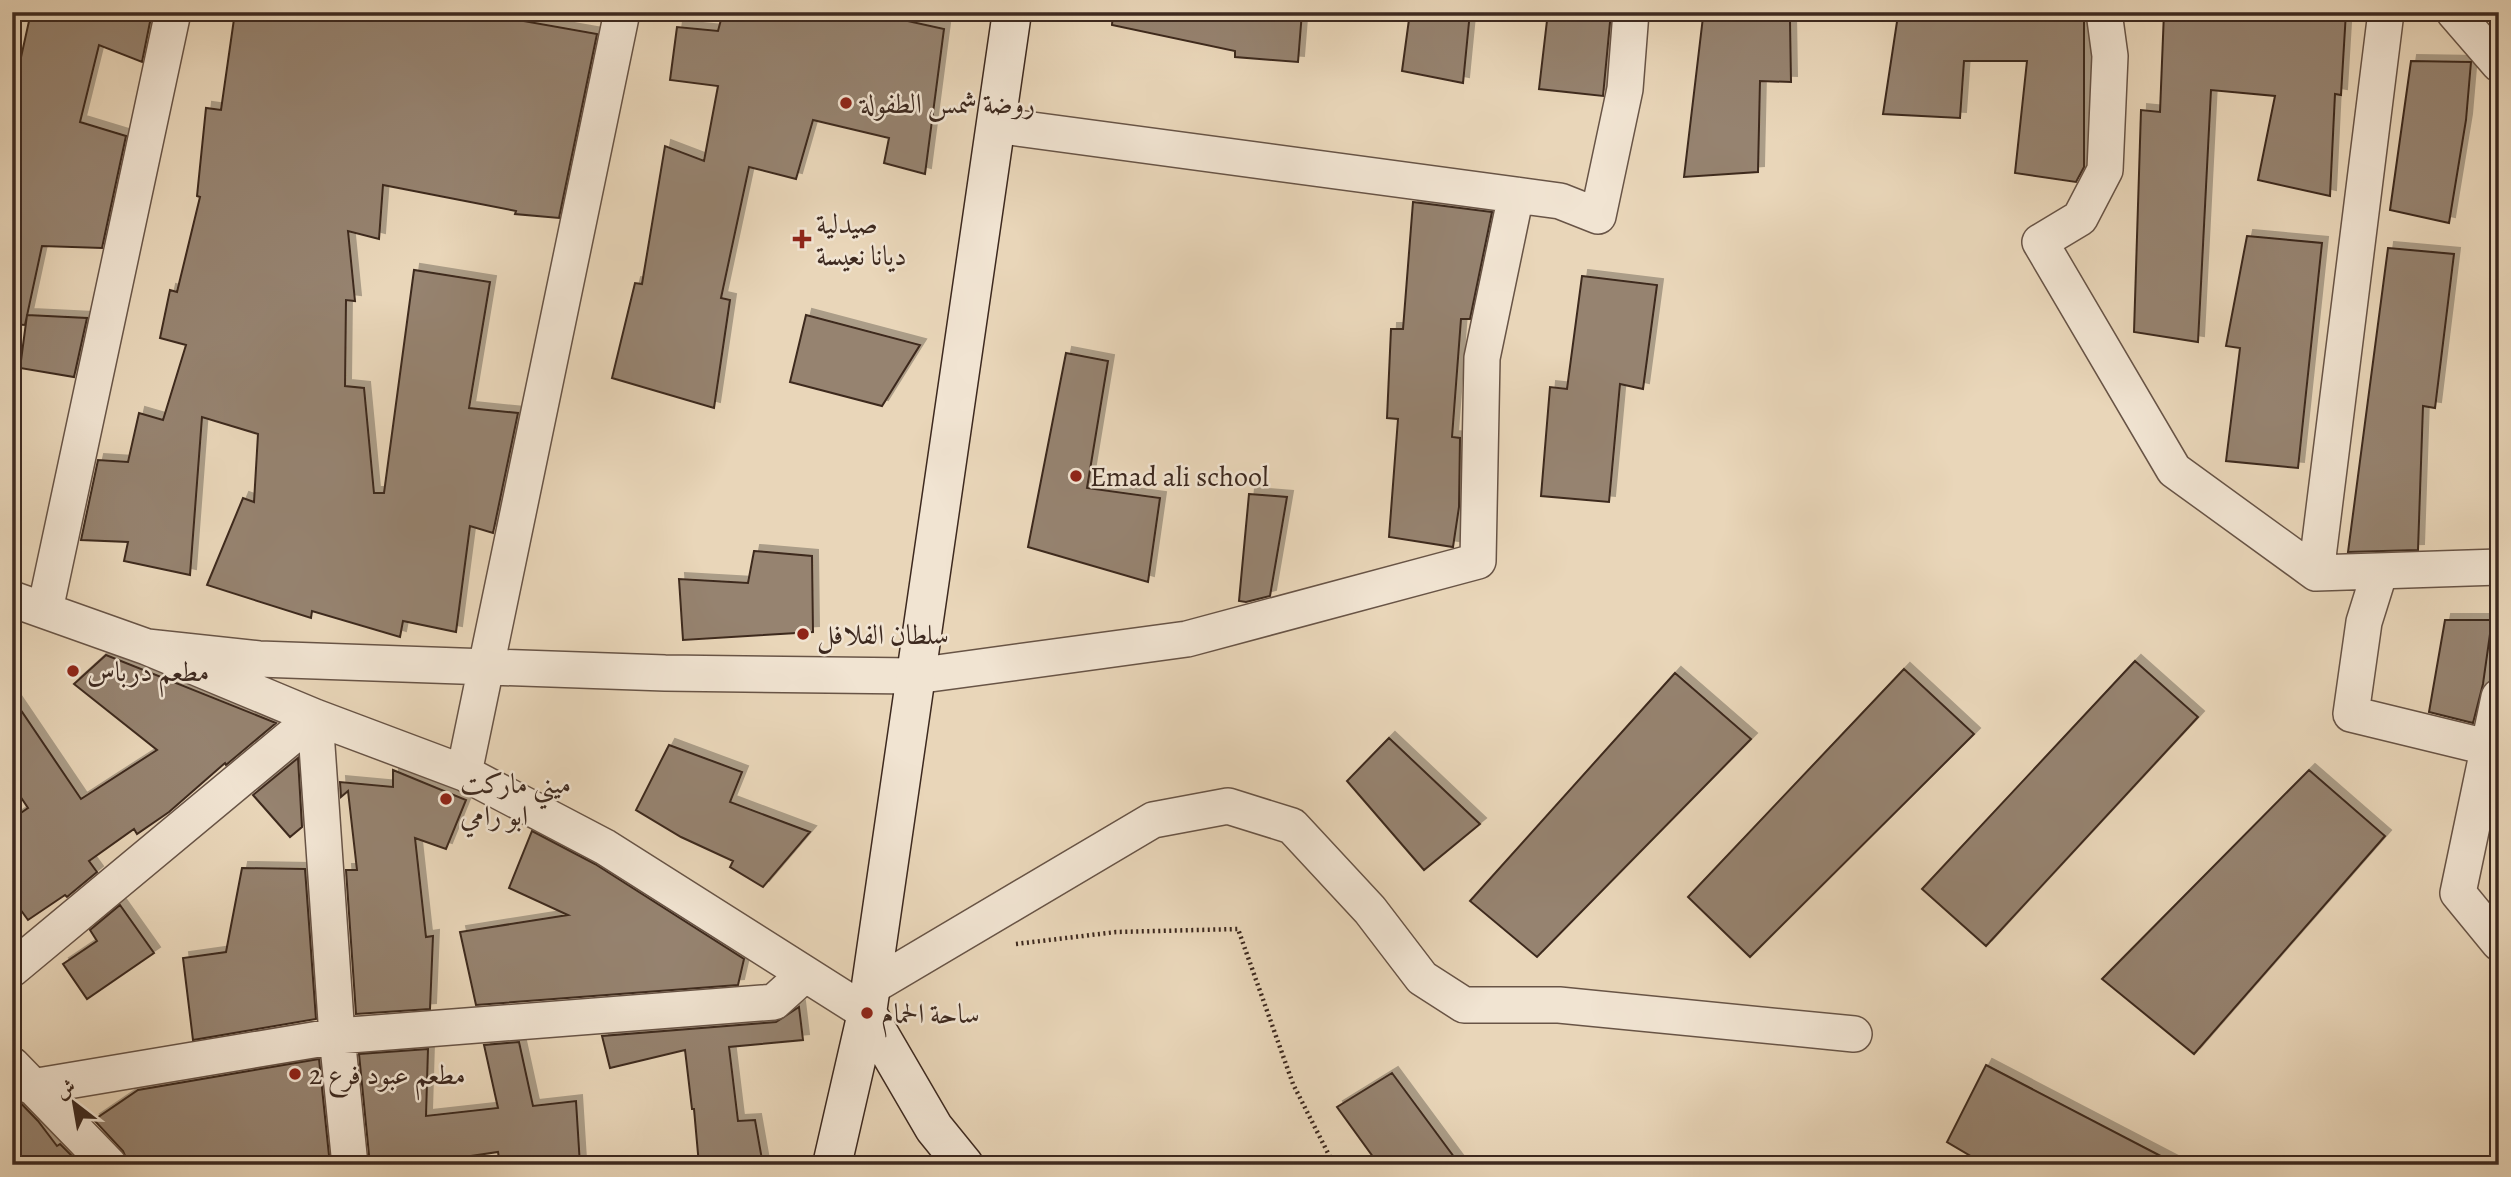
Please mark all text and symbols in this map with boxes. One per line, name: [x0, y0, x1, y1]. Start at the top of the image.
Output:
place label: روضة شمس الطفولة: [858, 85, 1035, 123]
marker: روضة شمس الطفولة: [838, 95, 854, 111]
place label: صيدلية ديانا نعيسة: [816, 205, 907, 275]
marker: صيدلية ديانا نعيسة: [794, 231, 810, 247]
place label: Emad ali school: [1090, 458, 1269, 496]
marker: Emad ali school: [1068, 468, 1084, 484]
place label: سلطان الفلافل: [817, 616, 949, 654]
marker: سلطان الفلافل: [795, 626, 811, 642]
place label: مطعم درباس: [87, 653, 209, 698]
marker: مطعم درباس: [65, 663, 81, 679]
place label: ميني ماركت ابو رامي: [460, 765, 571, 838]
marker: ميني ماركت ابو رامي: [438, 791, 454, 807]
place label: ساحة الحمام: [881, 995, 980, 1038]
marker: ساحة الحمام: [859, 1005, 875, 1021]
place label: مطعم عبود فرع 2: [309, 1056, 466, 1101]
marker: مطعم عبود فرع 2: [287, 1066, 303, 1082]
north arrow: [38, 1068, 108, 1138]
text: ش: [51, 1073, 81, 1105]

